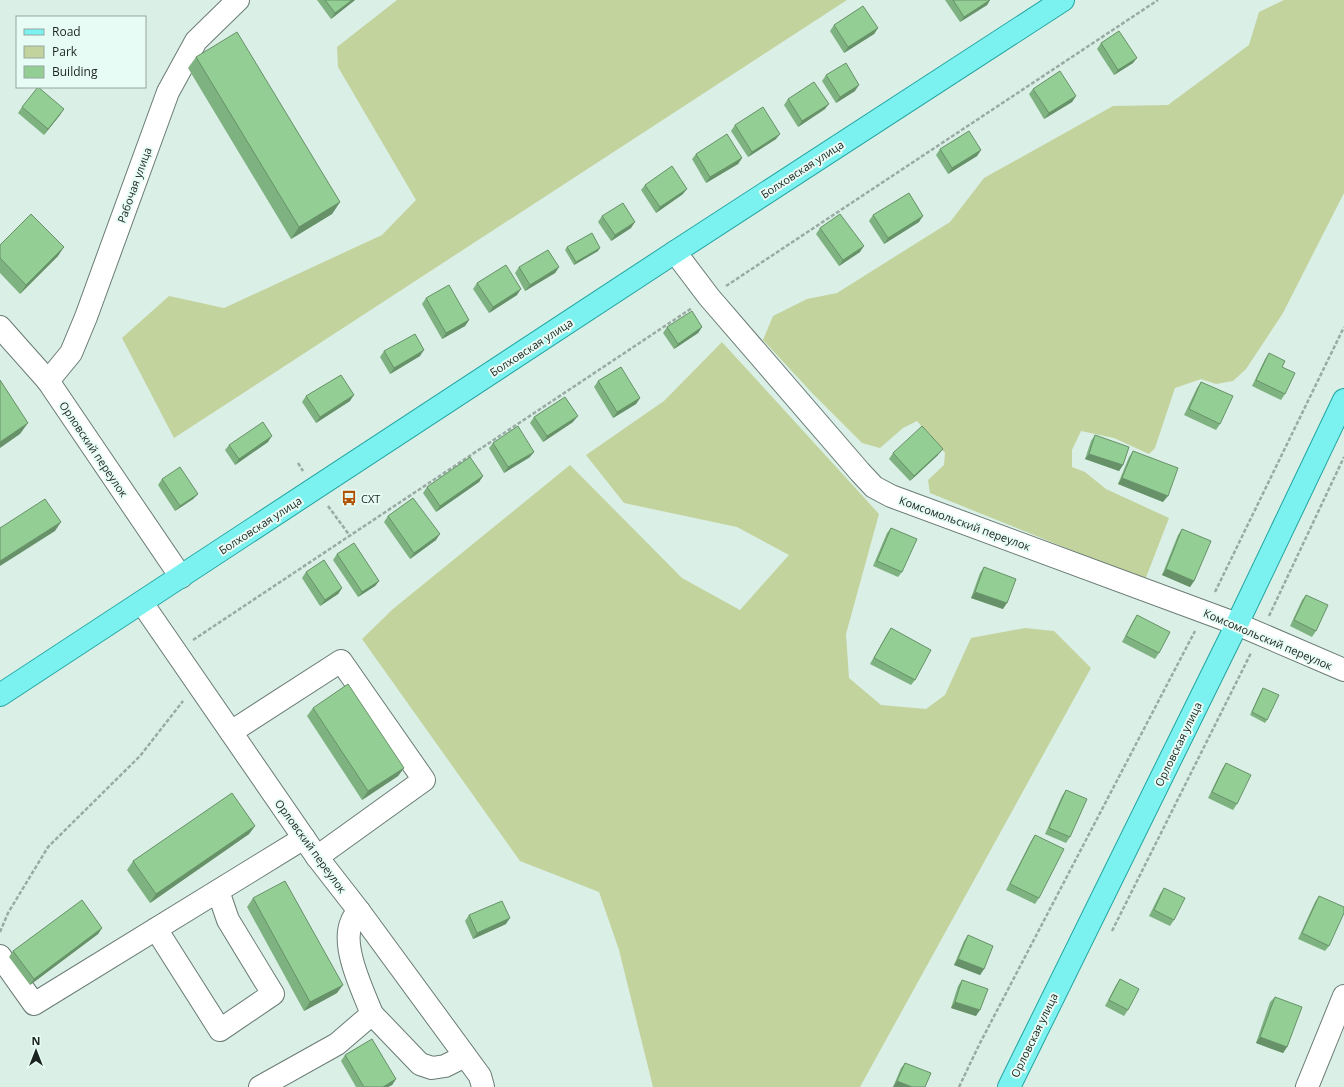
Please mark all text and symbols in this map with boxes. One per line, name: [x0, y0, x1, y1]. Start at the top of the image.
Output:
legend: [16, 16, 146, 88]
text: Road: [52, 23, 81, 40]
text: Park: [52, 43, 78, 60]
text: Building: [52, 63, 98, 80]
street label: Болховская улица: [758, 137, 846, 201]
street label: Рабочая улица: [113, 145, 155, 225]
street label: Болховская улица: [487, 315, 575, 379]
street label: Орловский переулок: [56, 398, 132, 500]
bus stop icon: СХТ: [340, 489, 358, 507]
place label: СХТ: [361, 491, 380, 506]
street label: Комсомольский переулок: [897, 492, 1033, 554]
street label: Болховская улица: [216, 493, 304, 557]
street label: Комсомольский переулок: [1201, 605, 1335, 673]
street label: Орловская улица: [1151, 699, 1205, 789]
street label: Орловский переулок: [272, 796, 350, 896]
street label: Орловская улица: [1007, 990, 1061, 1080]
north arrow: [16, 1031, 56, 1071]
text: N: [32, 1033, 40, 1048]

